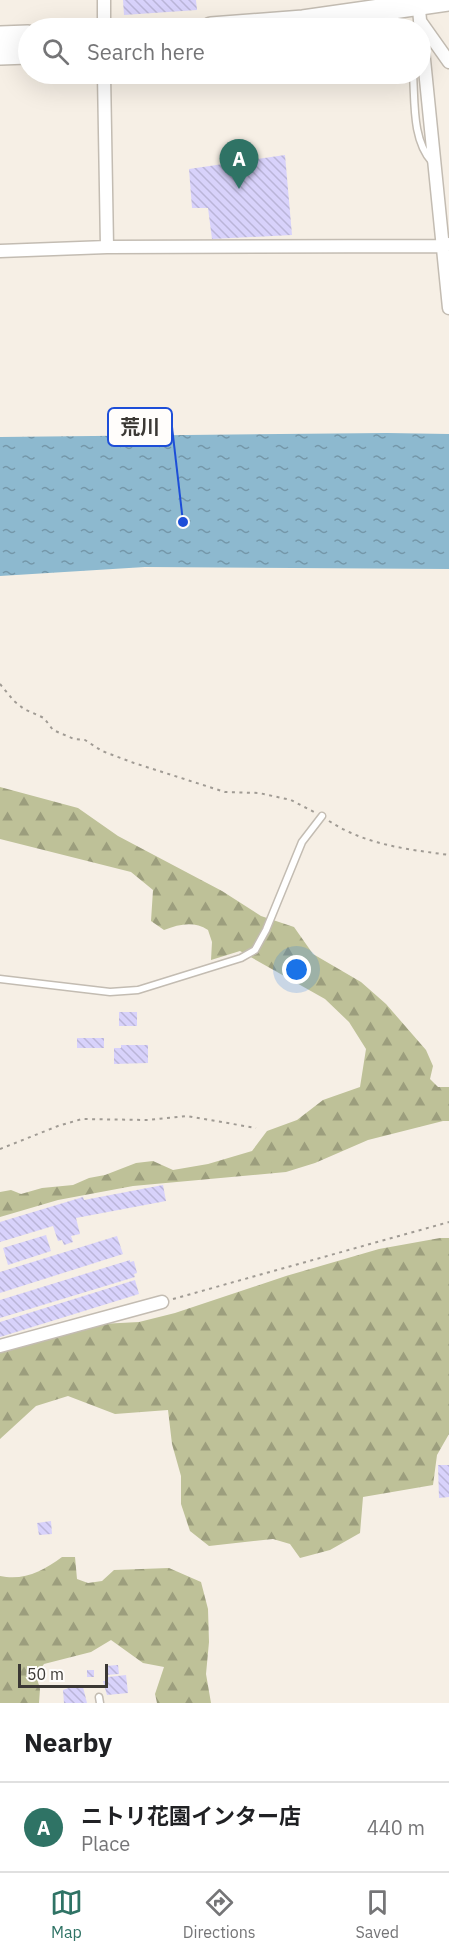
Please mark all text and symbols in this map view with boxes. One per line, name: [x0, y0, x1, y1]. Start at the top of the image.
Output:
search box: [18, 18, 431, 84]
icon: search: [39, 35, 72, 68]
text: Search here: [87, 37, 205, 66]
pin: A: [220, 140, 258, 189]
callout: 荒川: [108, 408, 172, 446]
text: 荒川: [120, 413, 160, 440]
your location: [282, 955, 311, 984]
scale bar: [18, 1661, 108, 1688]
text: 50 m: [27, 1664, 64, 1684]
text: Nearby: [24, 1725, 112, 1759]
text: ニトリ花園インター店: [81, 1801, 301, 1830]
text: A: [37, 1814, 50, 1841]
text: 440 m: [367, 1814, 425, 1841]
text: Place: [81, 1830, 130, 1857]
tab: Map: [50, 1886, 83, 1942]
tab: Directions: [183, 1886, 256, 1942]
tab: Saved: [356, 1886, 399, 1942]

